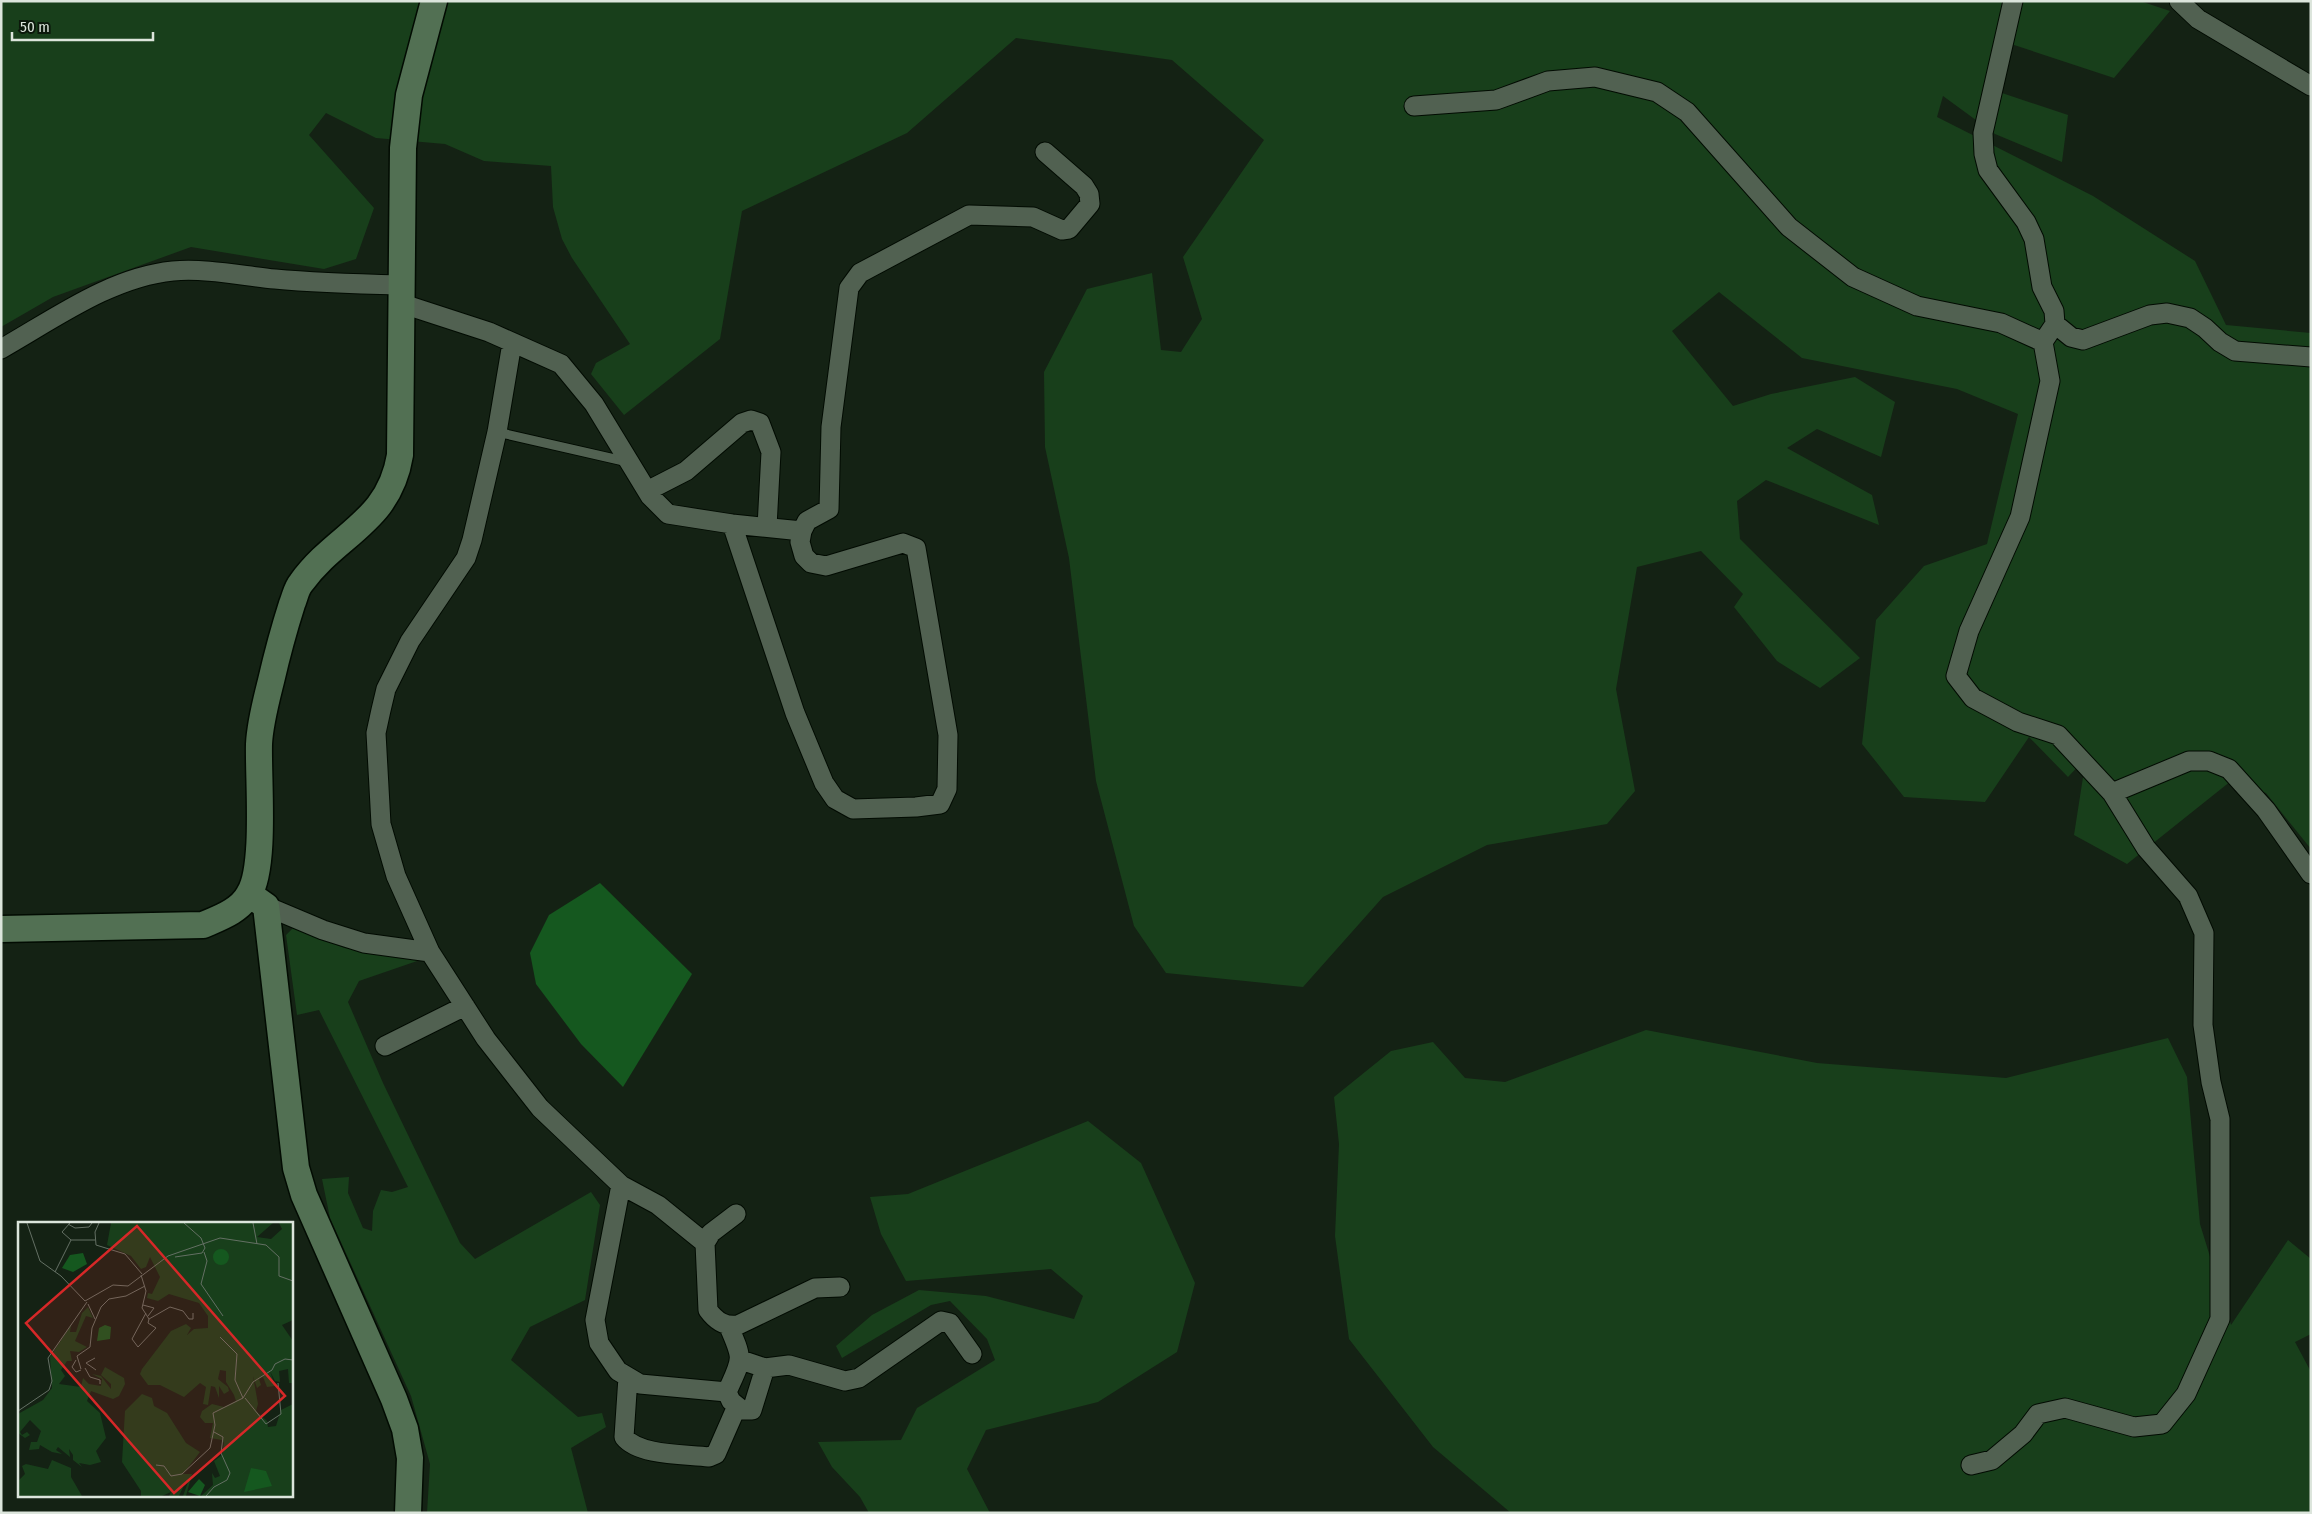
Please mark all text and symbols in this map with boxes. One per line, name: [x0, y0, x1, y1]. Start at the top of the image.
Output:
scale bar: [12, 10, 154, 42]
text: 50 m: [20, 18, 50, 36]
inset map: [18, 1222, 292, 1496]

